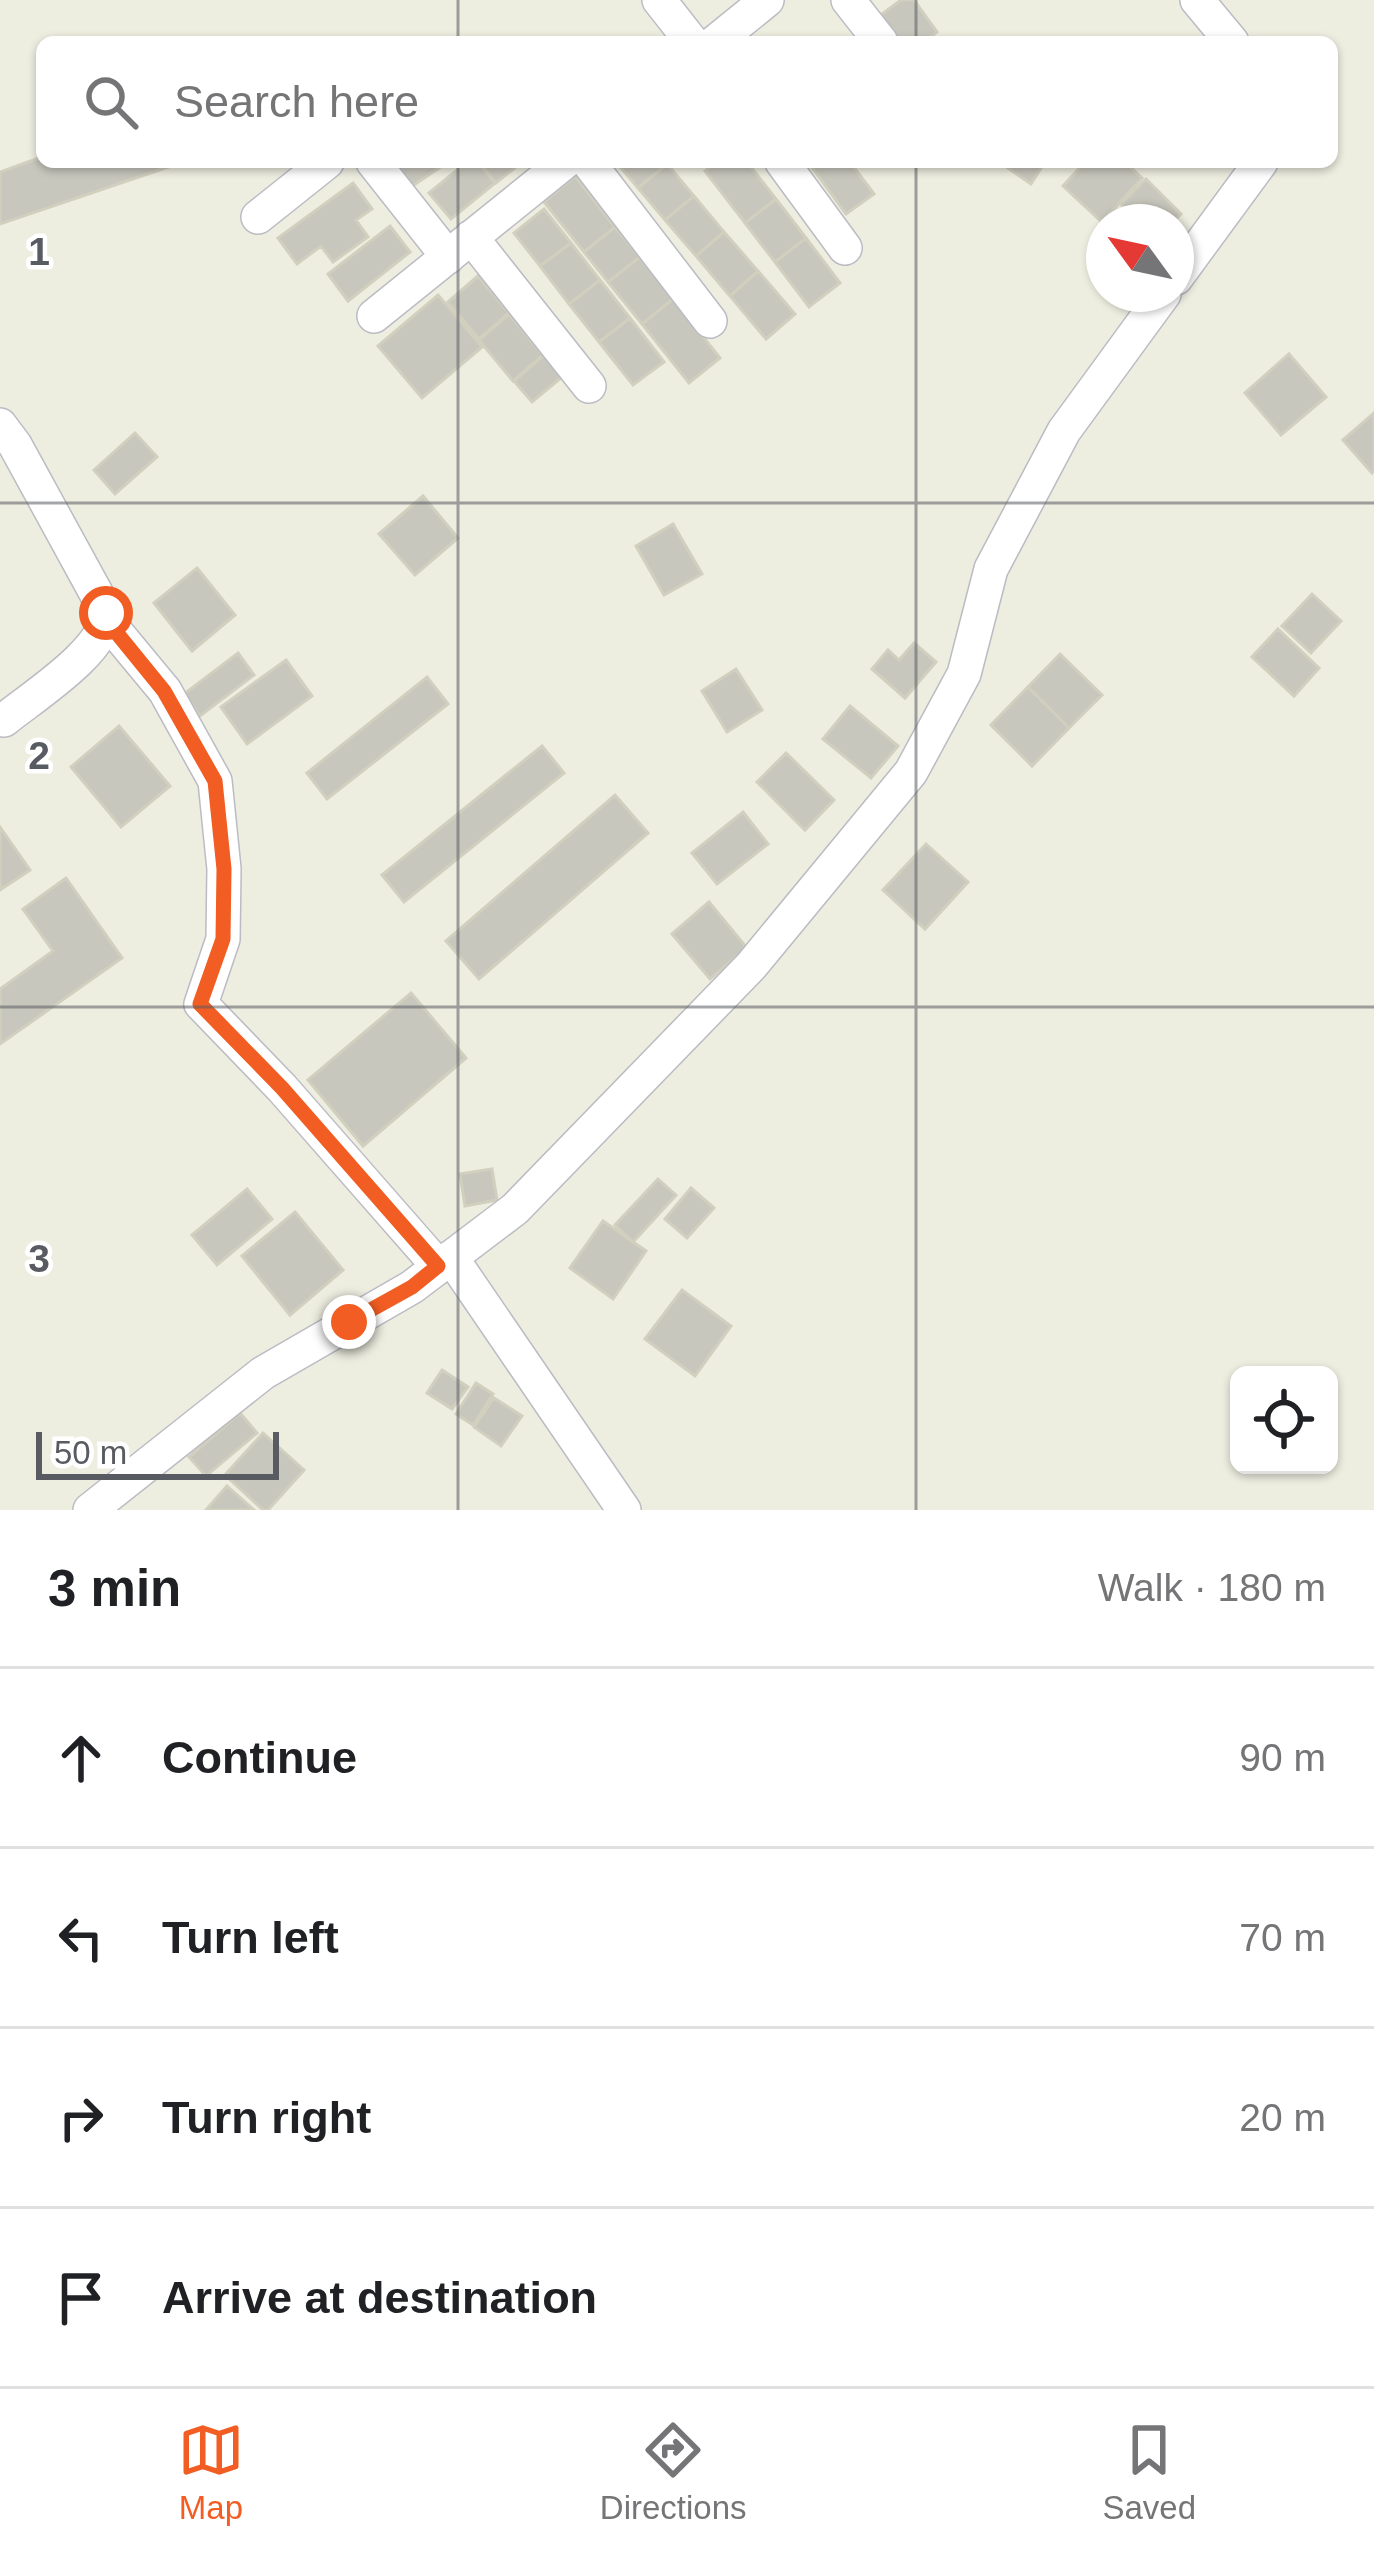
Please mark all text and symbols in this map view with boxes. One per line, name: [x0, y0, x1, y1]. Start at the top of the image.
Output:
search box: [36, 36, 1338, 168]
icon: search: [78, 69, 144, 135]
text: Search here: [174, 76, 419, 127]
north arrow: [1086, 204, 1194, 312]
text: 1: [28, 230, 50, 273]
route start: [79, 586, 133, 640]
text: 2: [28, 734, 50, 777]
text: 3: [28, 1237, 50, 1280]
route end: [322, 1295, 376, 1349]
map controls: [1230, 1366, 1338, 1474]
button: locate: [1230, 1366, 1338, 1474]
scale bar: [36, 1426, 279, 1479]
text: 50 m: [54, 1434, 127, 1471]
text: 3 min: [48, 1560, 181, 1617]
text: Walk · 180 m: [1098, 1566, 1326, 1609]
icon: ahead: [48, 1725, 114, 1791]
text: Continue: [162, 1732, 357, 1783]
text: 90 m: [1239, 1736, 1326, 1779]
icon: left: [48, 1905, 114, 1971]
text: Turn left: [162, 1912, 339, 1963]
text: 70 m: [1239, 1916, 1326, 1959]
icon: right: [48, 2085, 114, 2151]
text: Turn right: [162, 2092, 371, 2143]
text: 20 m: [1239, 2096, 1326, 2139]
icon: arrive: [48, 2265, 114, 2331]
text: Arrive at destination: [162, 2272, 597, 2323]
tab: Map: [178, 2417, 244, 2527]
tab: Directions: [600, 2417, 747, 2527]
tab: Saved: [1102, 2417, 1196, 2527]

